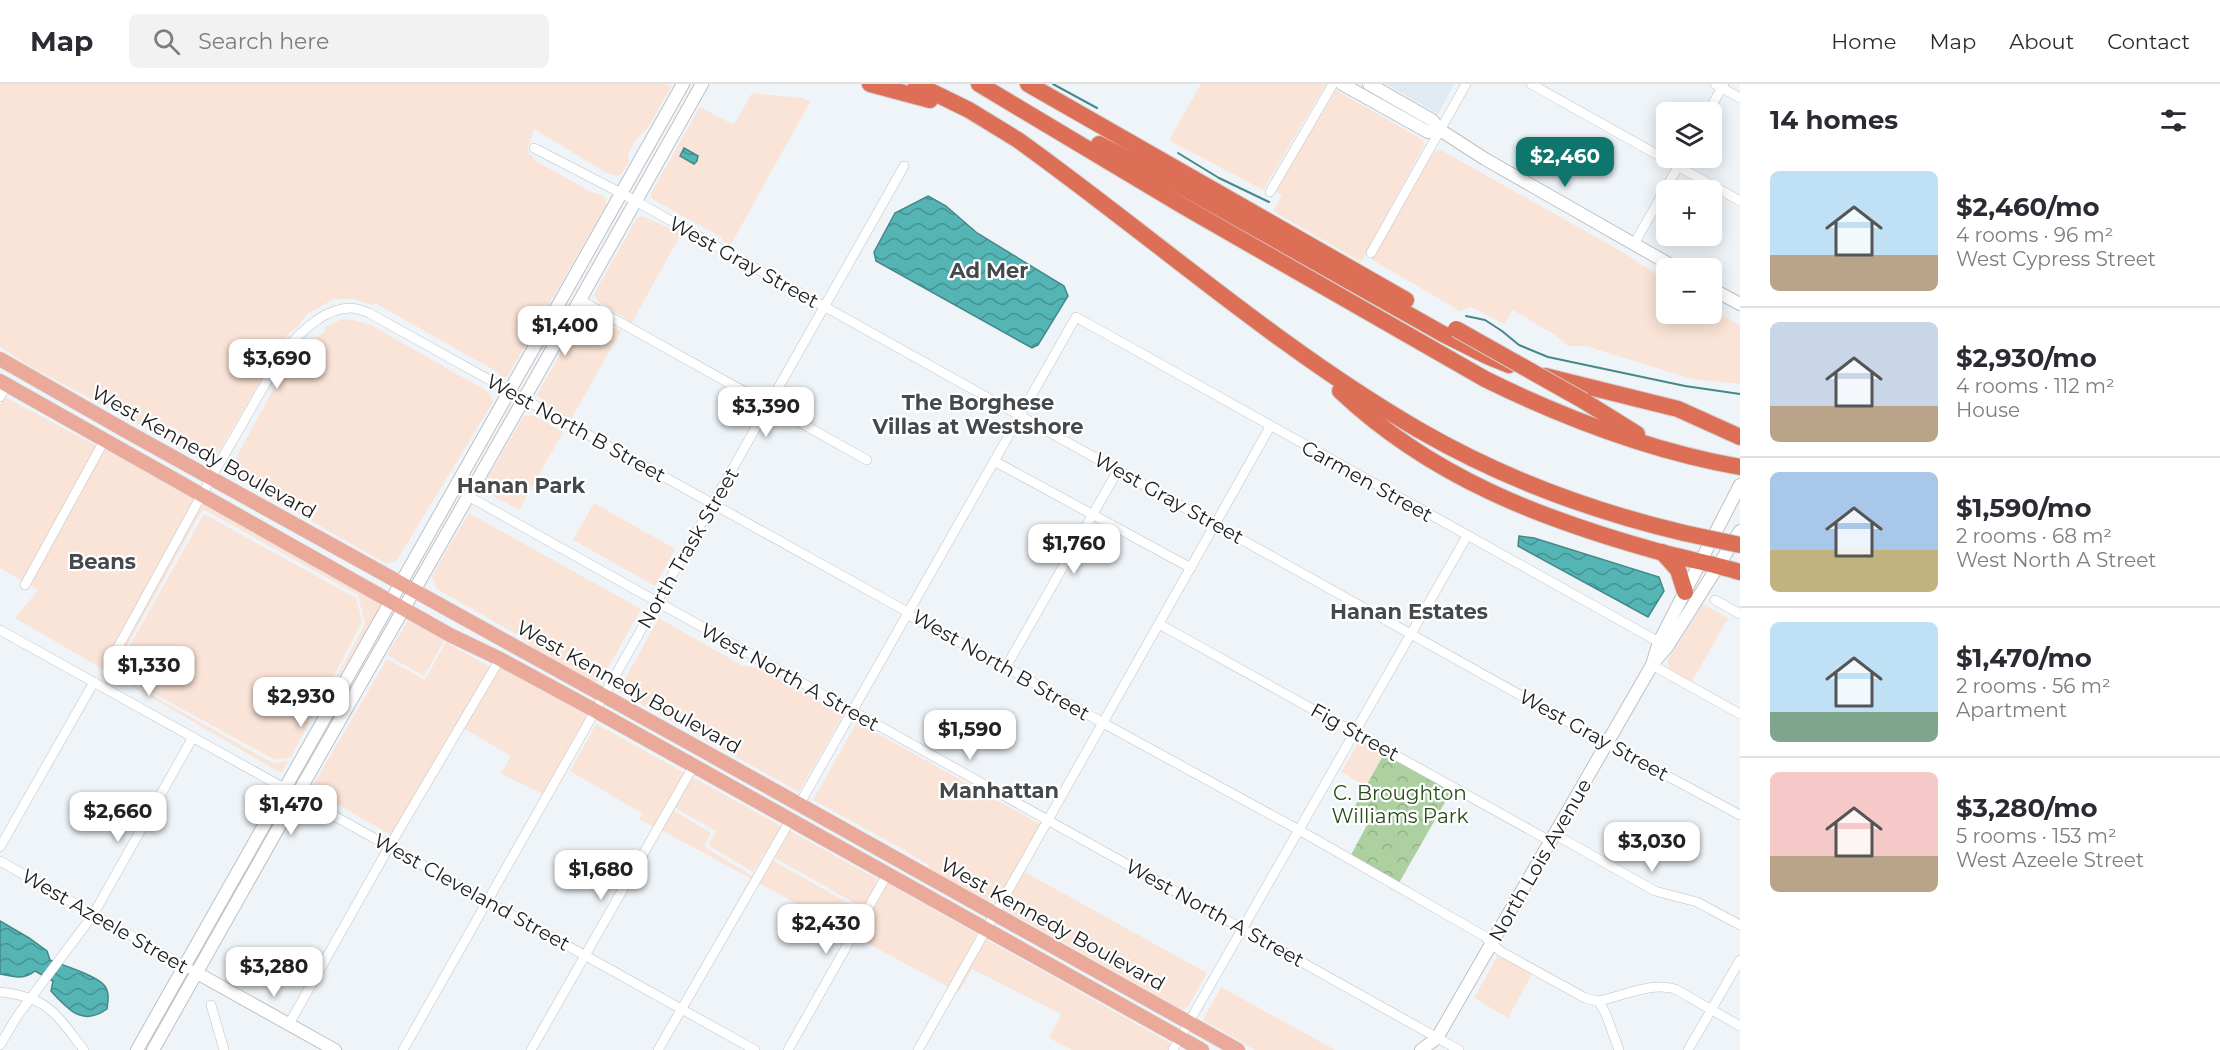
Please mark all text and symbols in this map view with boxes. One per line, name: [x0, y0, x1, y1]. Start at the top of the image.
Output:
search box: [129, 14, 549, 68]
text: Map: [30, 24, 93, 58]
icon: search: [150, 25, 183, 58]
text: Search here: [198, 28, 329, 55]
text: Home: [1831, 29, 1896, 54]
text: Map: [1929, 29, 1976, 54]
text: About: [2009, 29, 2074, 54]
text: Contact: [2107, 29, 2190, 54]
map controls: [1656, 102, 1722, 324]
button: layers: [1656, 102, 1722, 168]
text: 14 homes: [1770, 104, 1898, 136]
icon: filters: [2157, 104, 2190, 137]
pin: $2,460: [1516, 137, 1614, 188]
text: $2,460: [1530, 144, 1600, 168]
button: +: [1656, 180, 1722, 246]
text: $2,460/mo: [1956, 191, 2100, 223]
icon: home: [1818, 195, 1890, 267]
street label: West Gray Street: [665, 211, 823, 313]
text: 4 rooms · 96 m²: [1956, 223, 2113, 247]
text: West Cypress Street: [1956, 247, 2156, 271]
district label: Ad Mer: [949, 258, 1028, 283]
button: −: [1656, 258, 1722, 324]
pin: $1,400: [516, 306, 614, 357]
text: $1,400: [532, 313, 598, 337]
pin: $3,690: [228, 339, 326, 390]
text: $2,930/mo: [1956, 342, 2097, 374]
text: $3,690: [243, 346, 311, 370]
icon: home: [1818, 346, 1890, 418]
street label: West North B Street: [482, 369, 670, 487]
text: 4 rooms · 112 m²: [1956, 374, 2115, 398]
street label: West Kennedy Boulevard: [88, 380, 320, 524]
pin: $3,390: [717, 387, 815, 438]
district label: The Borghese Villas at Westshore: [871, 390, 1084, 439]
text: $3,390: [732, 394, 800, 418]
text: House: [1956, 398, 2020, 422]
street label: Carmen Street: [1297, 435, 1437, 527]
street label: West Gray Street: [1090, 447, 1248, 549]
street label: North Trask Street: [632, 463, 744, 633]
district label: Hanan Park: [457, 473, 586, 498]
text: $1,590/mo: [1956, 492, 2091, 524]
icon: home: [1818, 496, 1890, 568]
pin: $1,760: [1025, 524, 1123, 575]
text: 2 rooms · 68 m²: [1956, 524, 2112, 548]
text: $1,760: [1042, 531, 1106, 555]
text: West North A Street: [1956, 548, 2156, 572]
district label: Beans: [68, 549, 136, 574]
district label: Hanan Estates: [1330, 599, 1488, 624]
street label: West North B Street: [908, 604, 1094, 726]
street label: West Kennedy Boulevard: [513, 615, 745, 759]
street label: West North A Street: [697, 618, 883, 736]
text: $1,470/mo: [1956, 642, 2092, 674]
pin: $1,330: [100, 646, 198, 697]
icon: home: [1818, 646, 1890, 718]
text: $1,330: [118, 653, 181, 677]
text: 2 rooms · 56 m²: [1956, 674, 2111, 698]
pin: $2,930: [252, 677, 350, 728]
text: $2,930: [267, 684, 335, 708]
street label: West Gray Street: [1515, 684, 1673, 786]
street label: Fig Street: [1307, 698, 1403, 766]
text: Apartment: [1956, 698, 2067, 722]
pin: $1,590: [921, 710, 1019, 761]
text: $1,590: [938, 717, 1002, 741]
street label: North Lois Avenue: [1484, 774, 1596, 946]
district label: Manhattan: [939, 778, 1059, 803]
park label: C. Broughton Williams Park: [1331, 781, 1469, 828]
pin: $1,470: [242, 785, 340, 836]
pin: $2,660: [69, 792, 167, 843]
text: $1,470: [259, 792, 323, 816]
text: $3,280/mo: [1956, 792, 2098, 824]
icon: home: [1818, 796, 1890, 868]
text: $2,660: [84, 799, 152, 823]
pin: $3,030: [1603, 822, 1701, 873]
text: 5 rooms · 153 m²: [1956, 824, 2117, 848]
street label: West Cleveland Street: [370, 828, 574, 956]
text: $3,030: [1618, 829, 1686, 853]
text: West Azeele Street: [1956, 848, 2144, 872]
pin: $1,680: [552, 850, 650, 901]
street label: West Kennedy Boulevard: [937, 852, 1169, 996]
street label: West North A Street: [1122, 854, 1308, 972]
text: $1,680: [569, 857, 633, 881]
street label: West Azeele Street: [18, 864, 192, 978]
pin: $2,430: [777, 904, 875, 955]
text: $2,430: [791, 911, 861, 935]
pin: $3,280: [225, 947, 323, 998]
text: $3,280: [240, 954, 308, 978]

